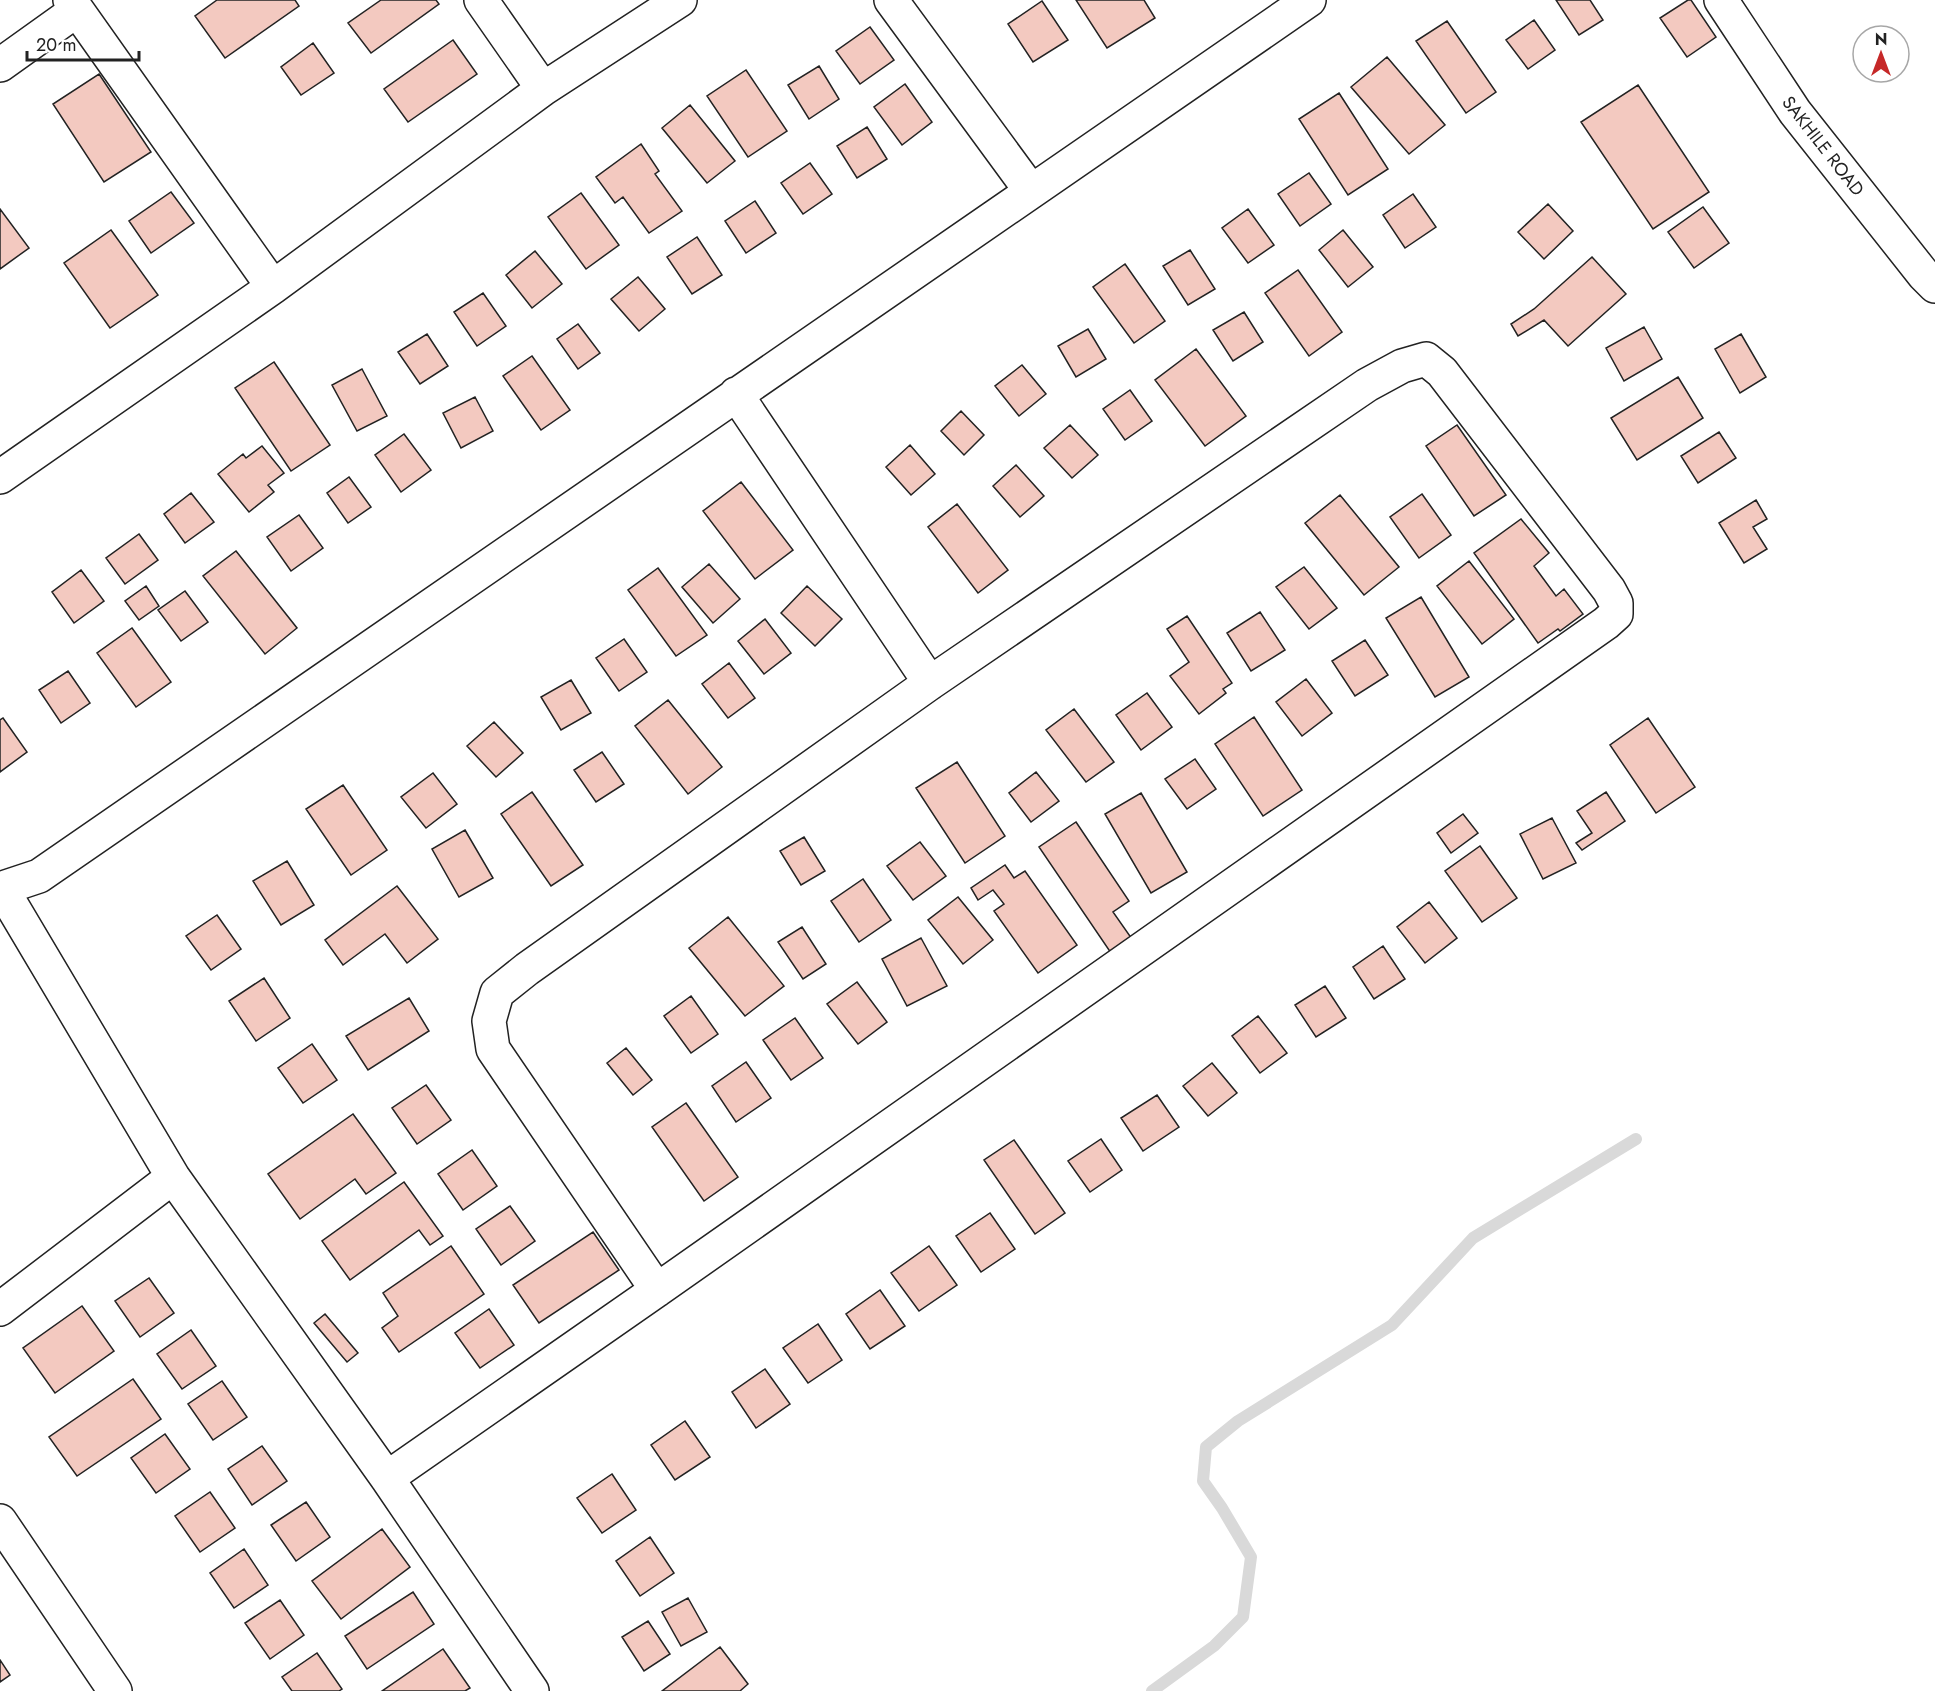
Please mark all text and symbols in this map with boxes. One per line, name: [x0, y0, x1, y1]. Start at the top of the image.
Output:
scale bar: [27, 24, 140, 62]
north arrow: [1851, 24, 1911, 84]
text: N: [1875, 28, 1887, 51]
text: 20 m: [36, 32, 76, 58]
street label: SAKHILE ROAD: [1776, 91, 1870, 201]

